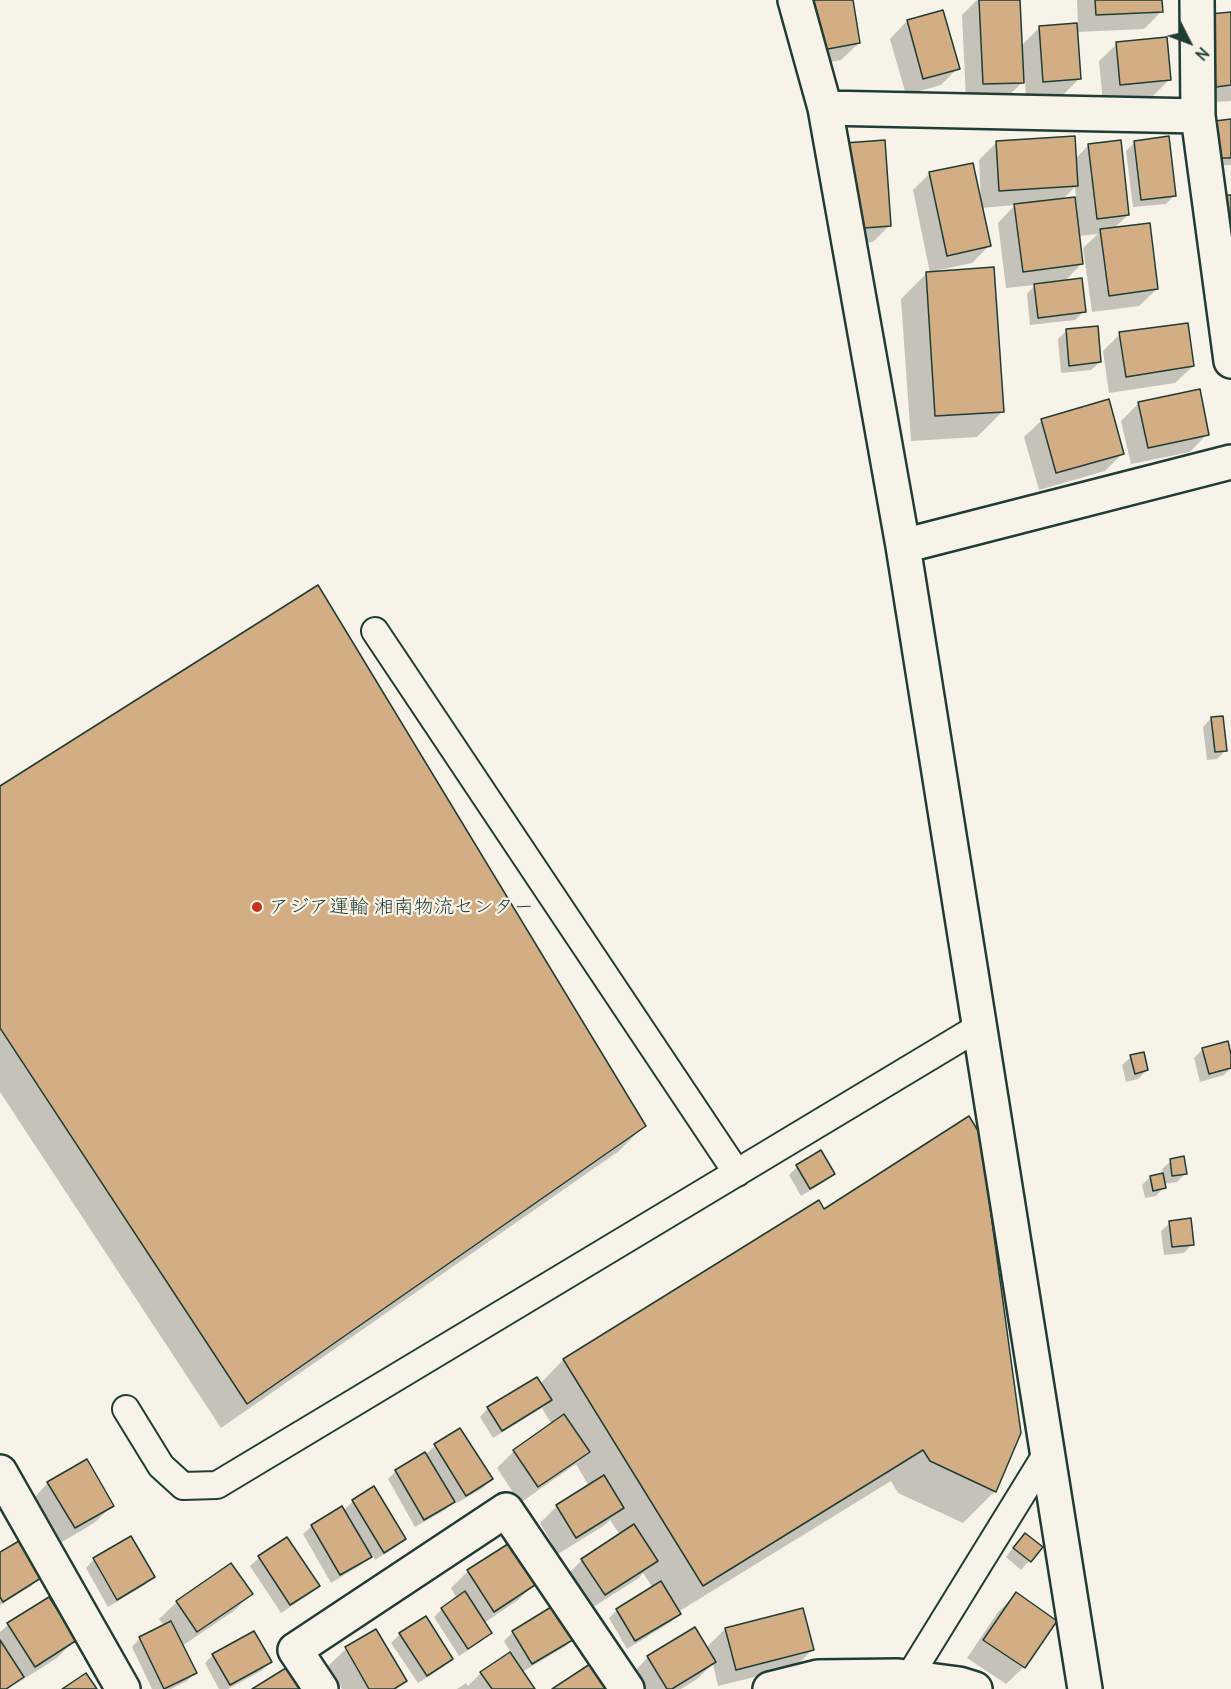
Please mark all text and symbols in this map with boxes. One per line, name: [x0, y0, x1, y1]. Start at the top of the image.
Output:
north arrow: [1159, 12, 1219, 72]
text: N: [1191, 43, 1214, 65]
place label: アジア運輸 湘南物流センター: [269, 895, 534, 919]
marker: アジア運輸 湘南物流センター: [250, 900, 264, 914]

